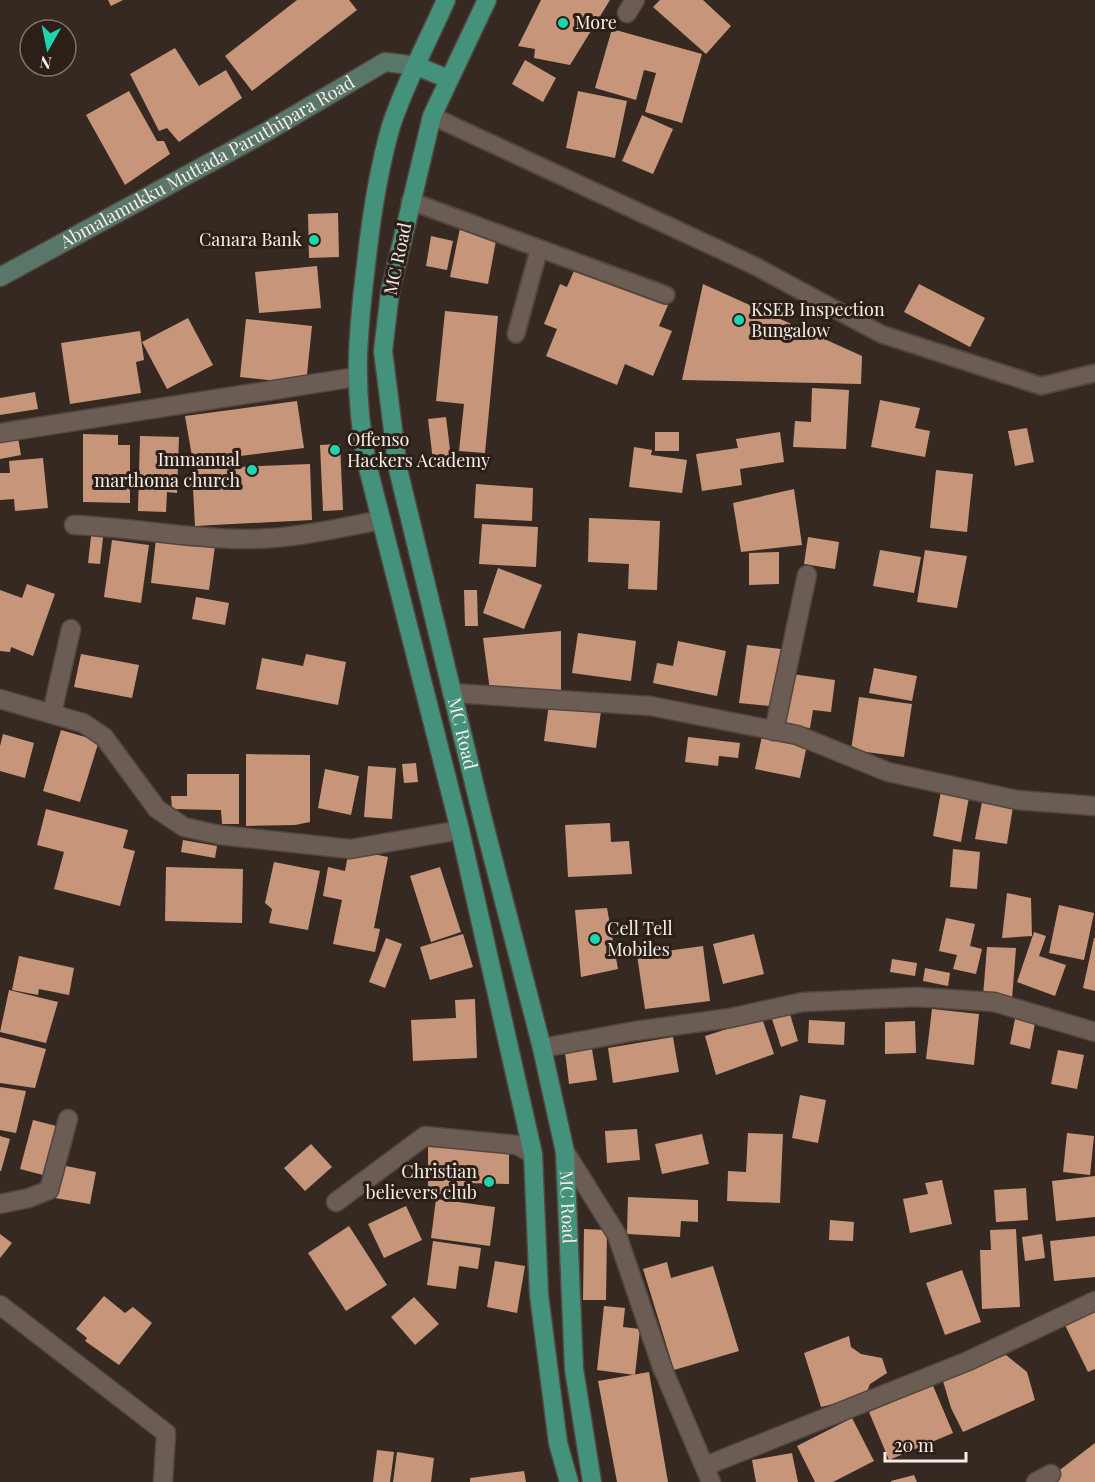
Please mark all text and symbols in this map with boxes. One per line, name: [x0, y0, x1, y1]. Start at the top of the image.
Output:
place label: More: [575, 10, 617, 34]
marker: More: [556, 16, 570, 30]
north arrow: [18, 18, 78, 78]
text: N: [38, 52, 53, 75]
street label: Abmalamukku Muttada Paruthipara Road: [54, 69, 359, 254]
street label: MC Road: [378, 220, 416, 297]
place label: Canara Bank: [199, 227, 302, 251]
marker: Canara Bank: [307, 233, 321, 247]
place label: KSEB Inspection Bungalow: [751, 297, 885, 342]
marker: KSEB Inspection Bungalow: [732, 313, 746, 327]
place label: Offenso Hackers Academy: [347, 427, 490, 472]
marker: Offenso Hackers Academy: [328, 443, 342, 457]
place label: Immanual marthoma church: [94, 447, 240, 492]
marker: Immanual marthoma church: [245, 463, 259, 477]
street label: MC Road: [443, 695, 483, 772]
place label: Cell Tell Mobiles: [607, 916, 673, 961]
marker: Cell Tell Mobiles: [588, 932, 602, 946]
place label: Christian believers club: [366, 1159, 477, 1204]
street label: MC Road: [555, 1170, 582, 1245]
marker: Christian believers club: [482, 1175, 496, 1189]
scale bar: [885, 1425, 966, 1463]
text: 20 m: [894, 1433, 934, 1457]

